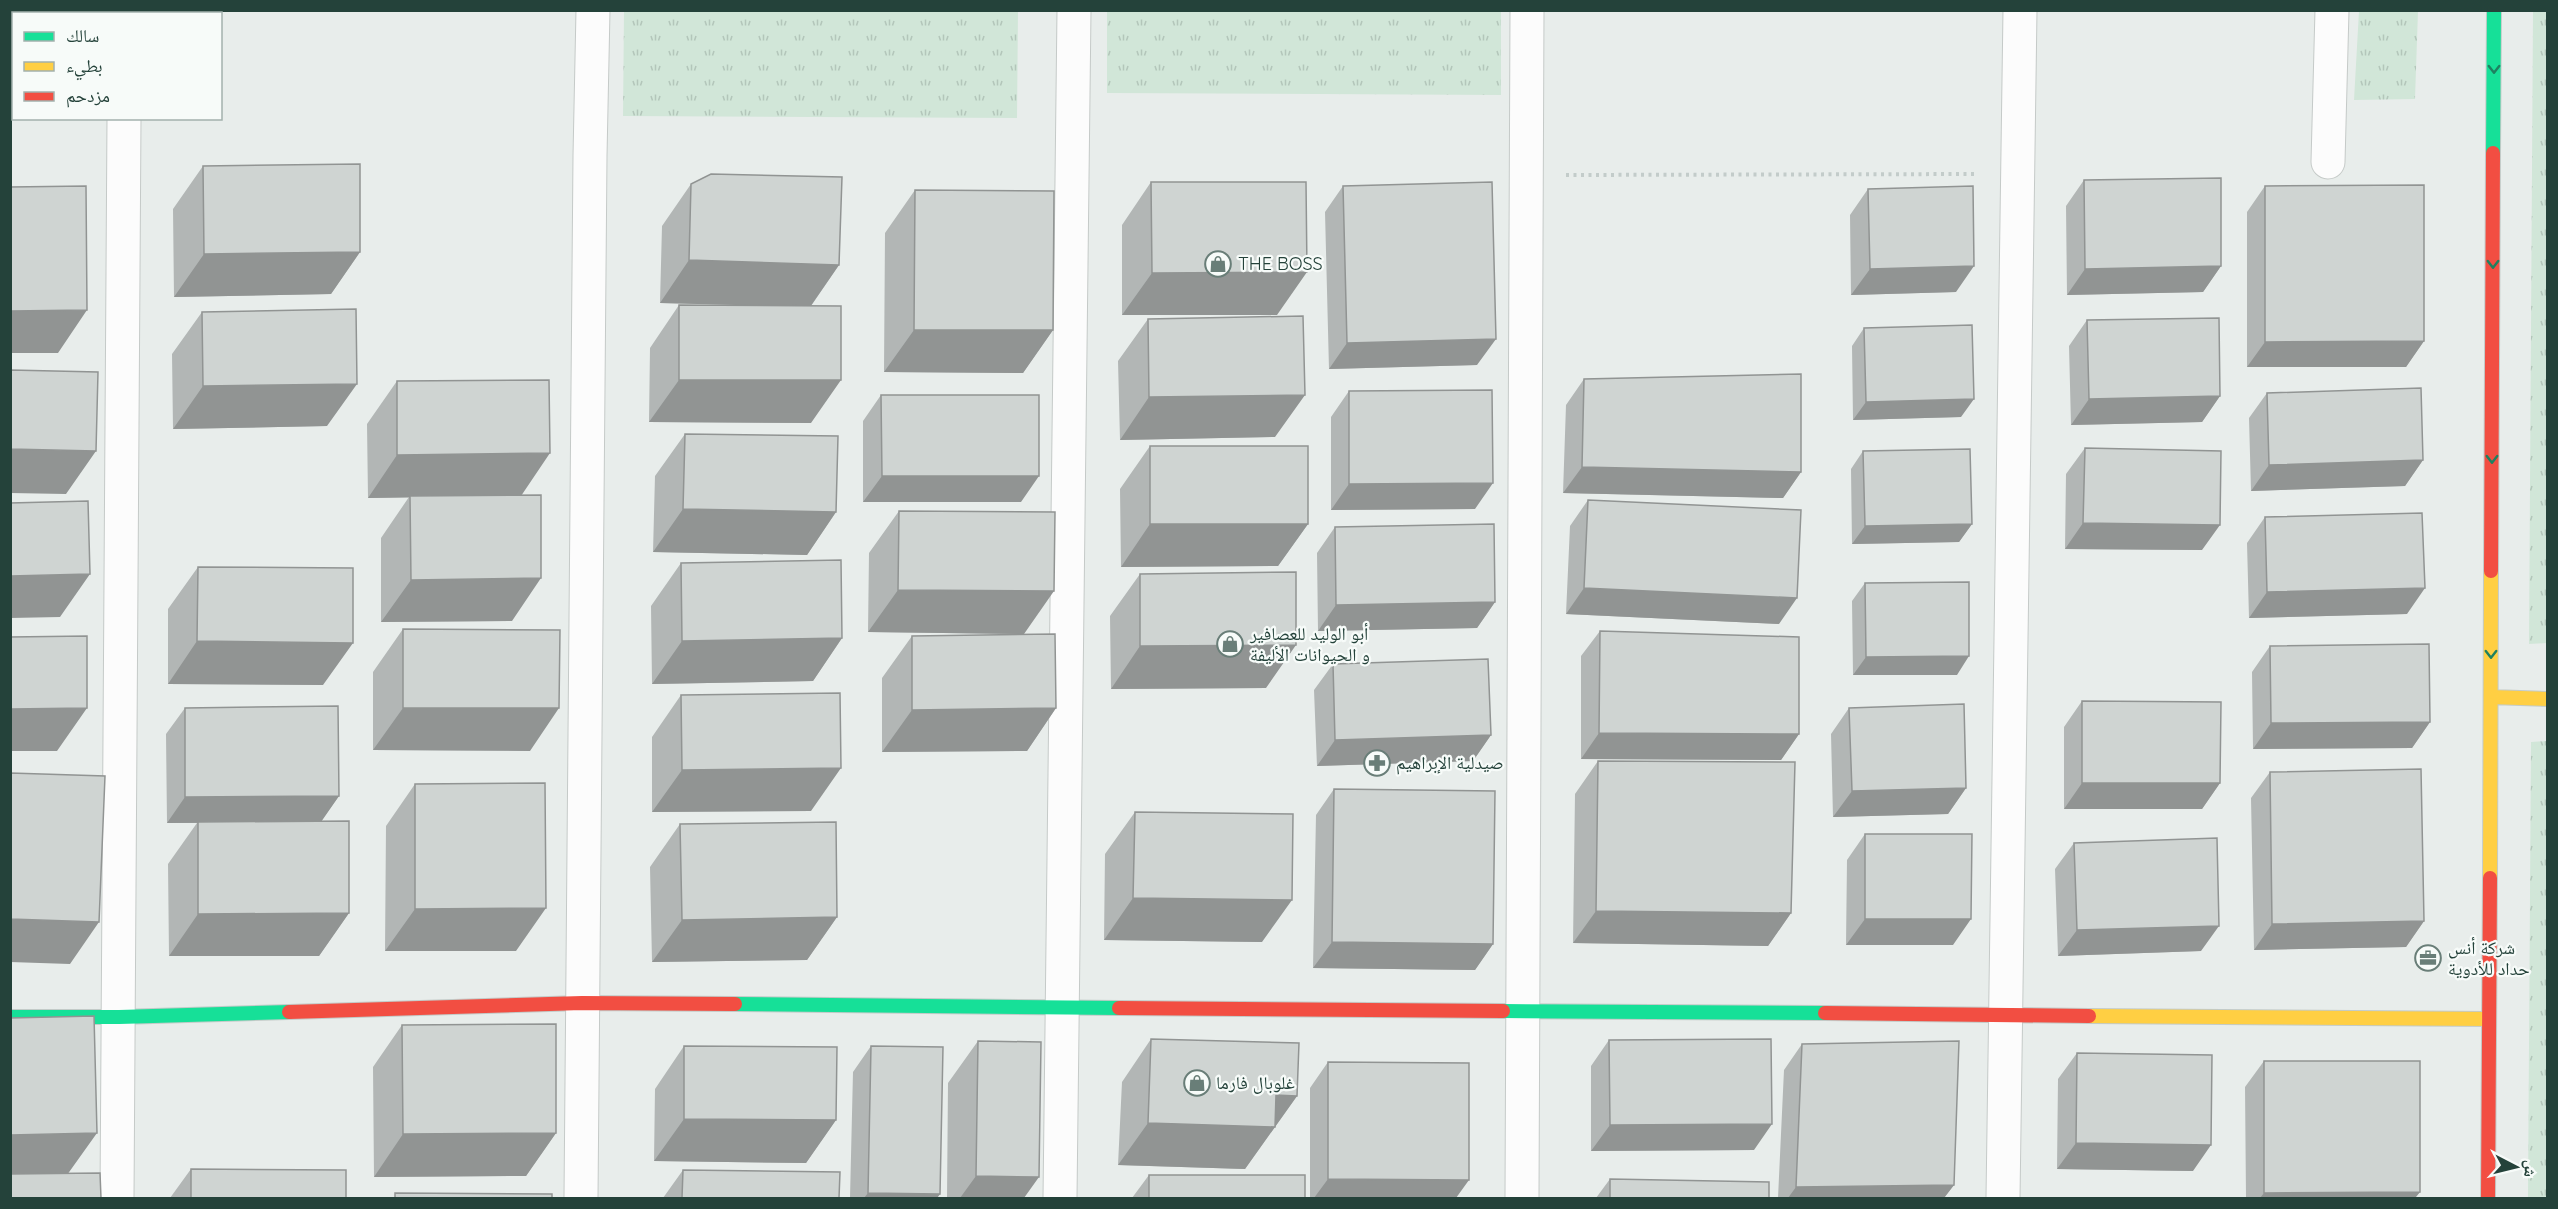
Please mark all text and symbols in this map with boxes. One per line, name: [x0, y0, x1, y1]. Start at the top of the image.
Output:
legend: [12, 12, 222, 120]
text: سالك: [66, 24, 99, 47]
text: بطيء: [66, 54, 103, 81]
one-way arrow: [2488, 64, 2500, 73]
text: مزدحم: [66, 84, 110, 108]
shop icon: THE BOSS: [1203, 249, 1233, 279]
place label: THE BOSS: [1238, 252, 1323, 275]
one-way arrow: [2487, 259, 2499, 268]
one-way arrow: [2486, 454, 2498, 463]
place label: أبو الوليد للعصافير و الحيوانات الأليفة: [1249, 622, 1370, 666]
shop icon: أبو الوليد للعصافير و الحيوانات الأليفة: [1215, 629, 1245, 659]
one-way arrow: [2485, 649, 2497, 658]
pharmacy icon: صيدلية الإبراهيم: [1362, 748, 1392, 778]
place label: صيدلية الإبراهيم: [1396, 751, 1504, 775]
place label: شركة أنس حداد للأدوية: [2448, 936, 2530, 980]
office icon: شركة أنس حداد للأدوية: [2413, 943, 2443, 973]
shop icon: غلوبال فارما: [1182, 1068, 1212, 1098]
place label: غلوبال فارما: [1216, 1071, 1295, 1094]
north arrow: [2486, 1137, 2546, 1197]
text: ش: [2520, 1159, 2542, 1178]

